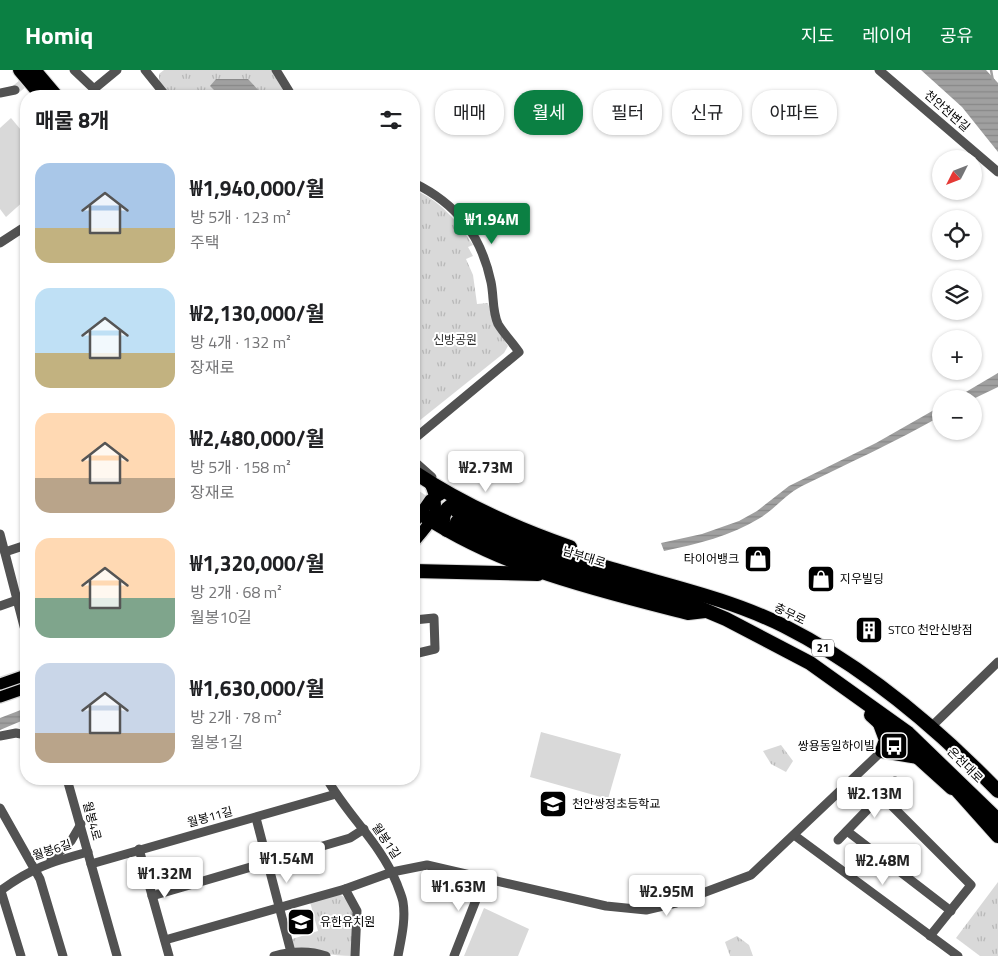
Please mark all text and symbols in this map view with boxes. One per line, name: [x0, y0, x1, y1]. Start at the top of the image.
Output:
text: Homiq: [25, 17, 93, 53]
text: 지도: [801, 22, 834, 49]
text: 레이어: [862, 22, 912, 49]
text: 공유: [940, 22, 973, 49]
street label: 천안천변길: [920, 85, 974, 136]
chip: 매매: [435, 90, 504, 135]
chip: 월세: [514, 90, 583, 135]
chip: 필터: [593, 90, 662, 135]
chip: 신규: [672, 90, 742, 135]
chip: 아파트: [752, 90, 837, 135]
text: 매물 8개: [35, 104, 109, 136]
icon: filters: [377, 106, 405, 134]
north arrow: [932, 150, 982, 200]
map controls: [932, 150, 982, 440]
text: ₩1,940,000/월: [190, 172, 325, 204]
icon: home: [75, 183, 135, 243]
pin: ₩1.94M: [451, 202, 533, 245]
text: 방 5개 · 123 m²: [190, 205, 291, 229]
text: ₩1.94M: [465, 207, 519, 231]
button: locate: [932, 210, 982, 260]
text: 주택: [190, 230, 219, 254]
button: layers: [932, 270, 982, 320]
text: ₩2,130,000/월: [190, 297, 325, 329]
icon: home: [75, 308, 135, 368]
text: 방 4개 · 132 m²: [190, 330, 291, 354]
park label: 신방공원: [433, 330, 477, 349]
button: +: [932, 330, 982, 380]
text: 장재로: [190, 355, 234, 379]
button: −: [932, 390, 982, 440]
text: ₩2,480,000/월: [190, 422, 325, 454]
icon: home: [75, 433, 135, 493]
pin: ₩2.73M: [445, 450, 527, 493]
text: 방 5개 · 158 m²: [190, 455, 291, 479]
text: ₩2.73M: [459, 455, 513, 479]
text: 장재로: [190, 480, 234, 504]
street label: 남부대로: [560, 541, 608, 572]
shop icon: 타이어뱅크: [743, 544, 773, 574]
text: ₩1,320,000/월: [190, 547, 325, 579]
place label: 타이어뱅크: [684, 549, 739, 568]
icon: home: [75, 558, 135, 618]
shop icon: 지우빌딩: [806, 564, 836, 594]
place label: 지우빌딩: [840, 569, 884, 588]
text: 방 2개 · 68 m²: [190, 580, 282, 604]
street label: 충무로: [771, 598, 809, 629]
text: 월봉10길: [190, 605, 252, 629]
building icon: STCO 천안신방점: [854, 615, 884, 645]
place label: STCO 천안신방점: [888, 620, 973, 639]
road number: 21: [812, 640, 834, 656]
text: ₩1,630,000/월: [190, 672, 325, 704]
icon: home: [75, 683, 135, 743]
text: 방 2개 · 78 m²: [190, 705, 282, 729]
text: 월봉1길: [190, 730, 243, 754]
bus stop icon: 쌍용동일하이빌: [879, 731, 909, 761]
place label: 쌍용동일하이빌: [798, 736, 875, 755]
street label: 온천대로: [943, 742, 988, 787]
pin: ₩2.13M: [834, 776, 916, 819]
text: ₩2.13M: [848, 781, 902, 805]
school or university icon: 천안쌍정초등학교: [538, 789, 568, 819]
place label: 천안쌍정초등학교: [572, 794, 660, 813]
street label: 월봉4로: [78, 799, 107, 843]
street label: 월봉11길: [185, 801, 235, 832]
street label: 월봉1길: [367, 819, 405, 863]
street label: 월봉6길: [30, 834, 74, 865]
pin: ₩1.54M: [246, 842, 328, 884]
pin: ₩2.48M: [842, 844, 924, 886]
text: ₩1.54M: [260, 846, 314, 870]
text: ₩2.48M: [856, 848, 910, 872]
pin: ₩1.32M: [124, 856, 206, 899]
text: ₩1.32M: [138, 861, 192, 885]
pin: ₩1.63M: [418, 870, 500, 912]
text: ₩1.63M: [432, 874, 486, 898]
pin: ₩2.95M: [626, 874, 708, 917]
text: ₩2.95M: [640, 879, 694, 903]
school or university icon: 유한유치원: [286, 907, 316, 937]
place label: 유한유치원: [320, 912, 375, 931]

